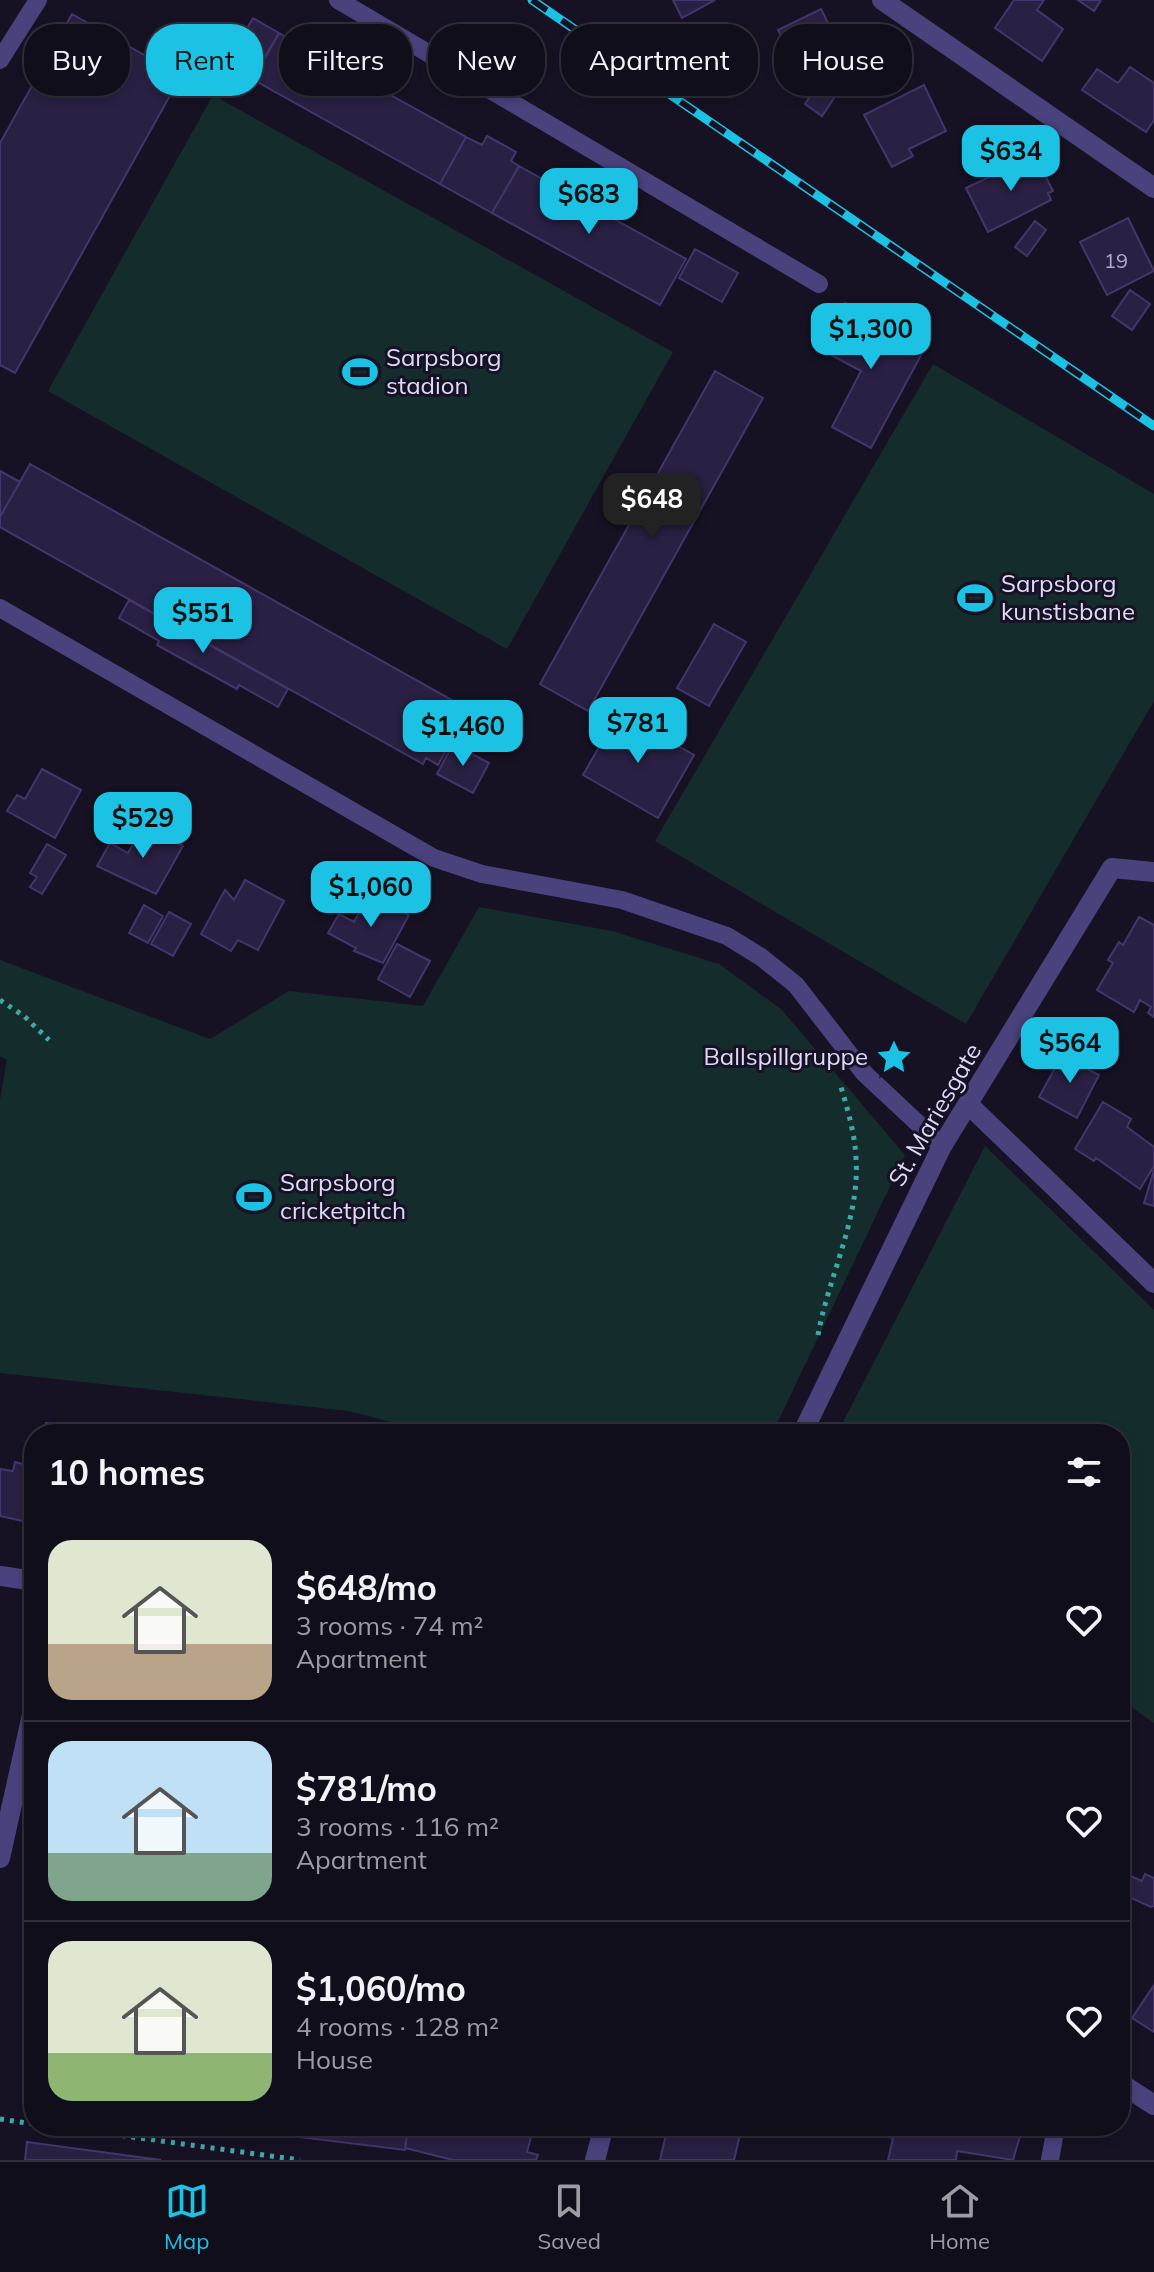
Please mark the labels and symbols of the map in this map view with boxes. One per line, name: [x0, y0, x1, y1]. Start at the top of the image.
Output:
pin: $634: [964, 125, 1058, 193]
pin: $683: [542, 168, 636, 236]
house number: 19: [1104, 248, 1128, 273]
pin: $1,300: [806, 303, 936, 371]
place label: Sarpsborg stadion: [386, 342, 502, 400]
sports icon: Sarpsborg stadion: [341, 353, 379, 391]
pin: $648: [605, 473, 699, 541]
place label: Sarpsborg kunstisbane: [1001, 568, 1135, 626]
sports icon: Sarpsborg kunstisbane: [956, 579, 994, 617]
pin: $551: [156, 587, 250, 655]
pin: $781: [591, 697, 685, 765]
pin: $1,460: [398, 700, 528, 768]
pin: $529: [96, 792, 190, 860]
pin: $1,060: [306, 861, 436, 929]
pin: $564: [1023, 1017, 1117, 1085]
place icon: Ballspillgruppe: [875, 1038, 913, 1076]
street label: St. Mariesgate: [881, 1038, 987, 1191]
place label: Ballspillgruppe: [704, 1041, 868, 1071]
place label: Sarpsborg cricketpitch: [280, 1167, 406, 1225]
sports icon: Sarpsborg cricketpitch: [235, 1178, 273, 1216]

